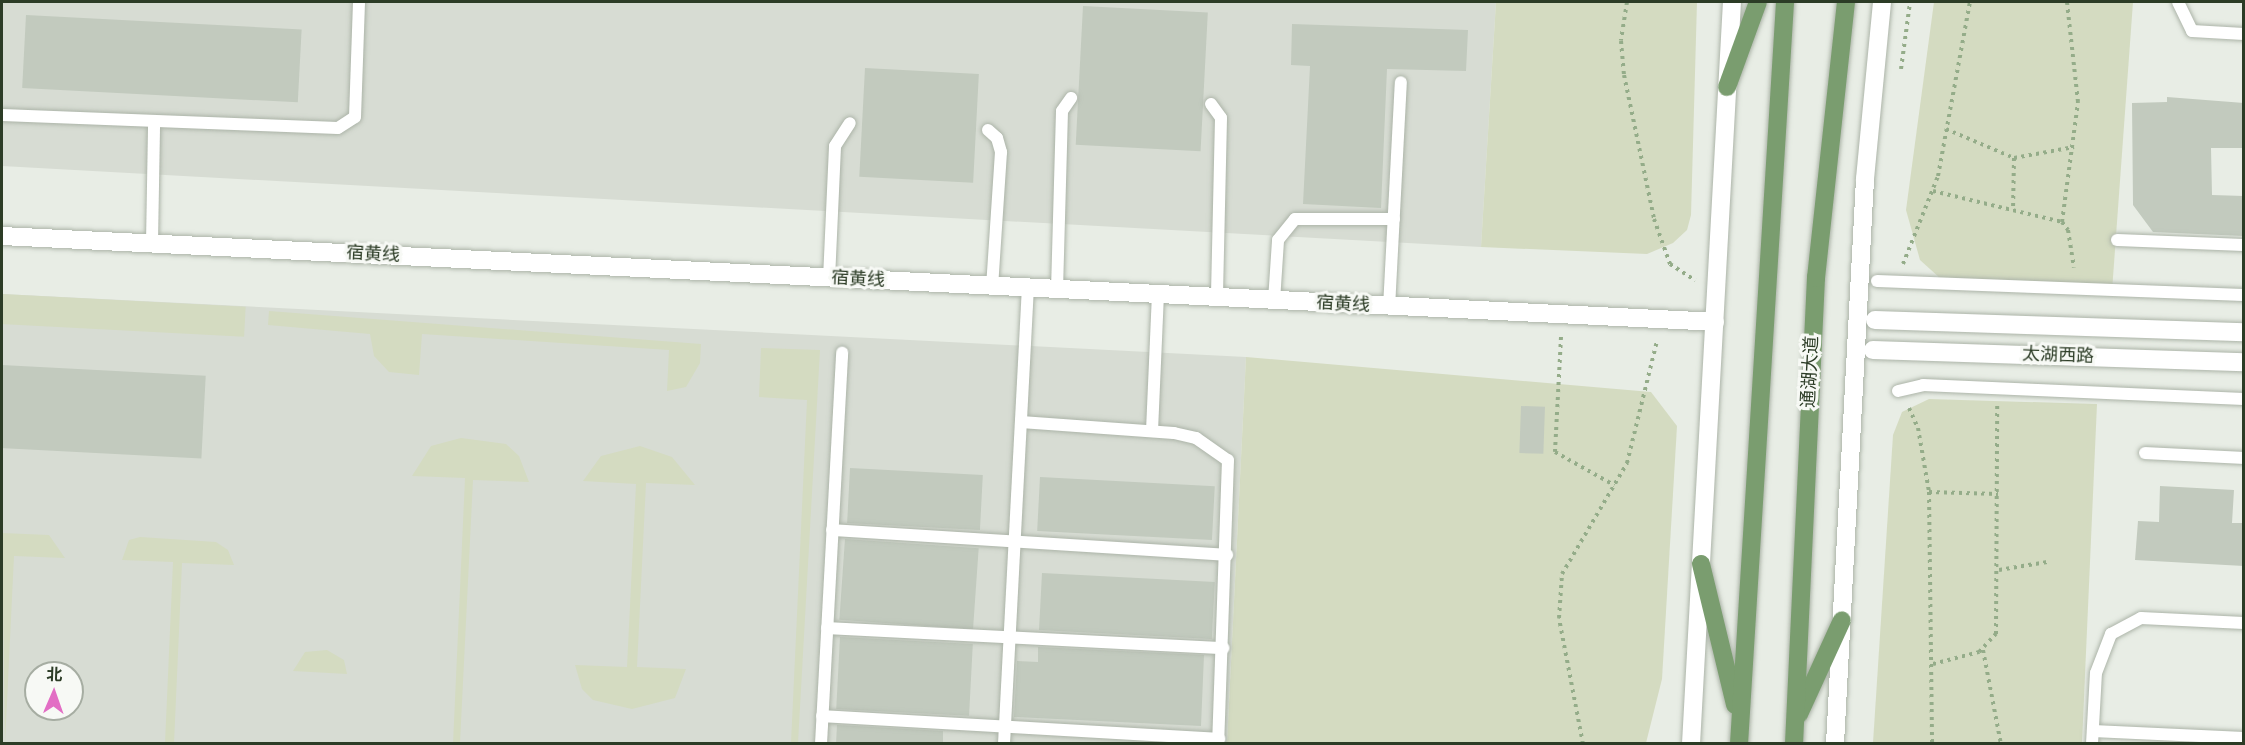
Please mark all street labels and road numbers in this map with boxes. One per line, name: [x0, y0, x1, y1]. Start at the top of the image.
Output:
street label: 宿黄线: [345, 243, 401, 267]
street label: 宿黄线: [830, 268, 886, 292]
street label: 宿黄线: [1315, 293, 1371, 317]
street label: 通湖大道: [1798, 335, 1824, 409]
street label: 太湖西路: [2022, 344, 2094, 368]

